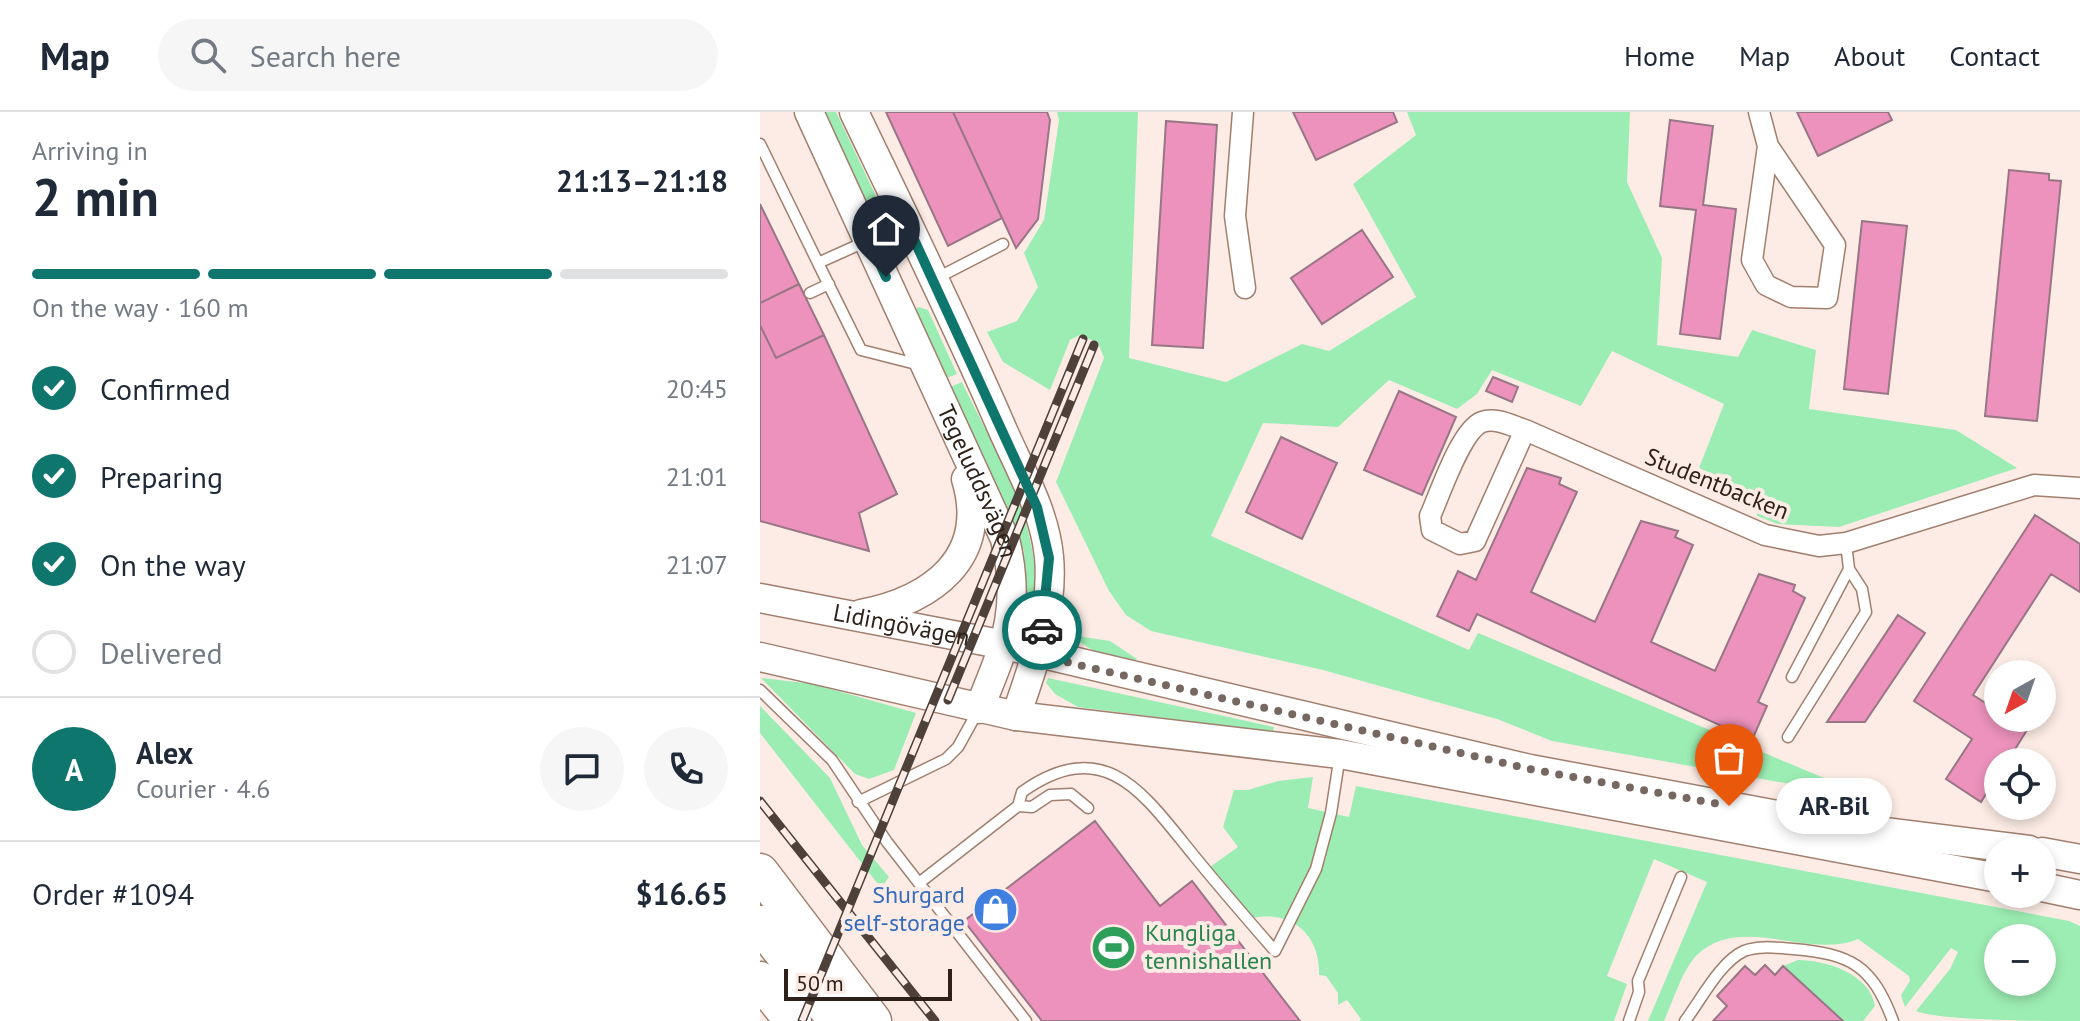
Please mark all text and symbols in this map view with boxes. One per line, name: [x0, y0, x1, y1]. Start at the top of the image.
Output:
search box: [158, 19, 718, 91]
text: Map: [40, 31, 110, 80]
icon: search: [186, 33, 230, 77]
text: Search here: [250, 36, 401, 75]
text: Home: [1624, 37, 1695, 74]
text: Map: [1739, 37, 1790, 74]
text: About: [1834, 37, 1905, 74]
text: Contact: [1949, 37, 2040, 74]
text: Arriving in: [32, 134, 148, 167]
text: 21:13–21:18: [556, 161, 728, 200]
text: 2 min: [32, 163, 159, 230]
pin: [852, 195, 920, 277]
icon: home: [864, 207, 908, 251]
text: On the way · 160 m: [32, 291, 249, 324]
icon: check: [32, 366, 76, 410]
text: Confirmed: [100, 369, 231, 408]
text: 20:45: [666, 372, 728, 405]
street label: Tegeluddsvägen: [930, 399, 1025, 560]
street label: Studentbacken: [1641, 441, 1794, 526]
icon: check: [32, 454, 76, 498]
text: Preparing: [100, 457, 223, 496]
text: 21:01: [666, 460, 728, 493]
icon: check: [32, 542, 76, 586]
text: On the way: [100, 545, 246, 584]
text: 21:07: [666, 548, 728, 581]
courier: [1002, 590, 1082, 670]
street label: Lidingövägen: [831, 596, 972, 653]
icon: car: [1020, 608, 1064, 652]
text: Delivered: [100, 633, 223, 672]
north arrow: [1984, 660, 2056, 732]
map controls: [1984, 660, 2056, 996]
pin: [1695, 724, 1763, 806]
button: chat: [540, 727, 624, 811]
button: phone: [644, 727, 728, 811]
text: Alex: [136, 733, 193, 772]
icon: bag: [1707, 736, 1751, 780]
button: locate: [1984, 748, 2056, 820]
text: A: [65, 750, 83, 789]
text: Courier · 4.6: [136, 772, 270, 805]
callout: AR-Bil: [1777, 778, 1893, 834]
text: AR-Bil: [1799, 789, 1869, 822]
button: +: [1984, 836, 2056, 908]
text: Order #1094: [32, 874, 194, 913]
text: $16.65: [636, 874, 728, 913]
place label: Shurgard self-storage: [843, 879, 965, 938]
shop icon: Shurgard self-storage: [972, 885, 1020, 933]
place label: Kungliga tennishallen: [1145, 917, 1272, 976]
sports icon: Kungliga tennishallen: [1090, 923, 1138, 971]
button: −: [1984, 924, 2056, 996]
scale bar: [784, 965, 952, 1001]
text: 50 m: [796, 969, 844, 997]

